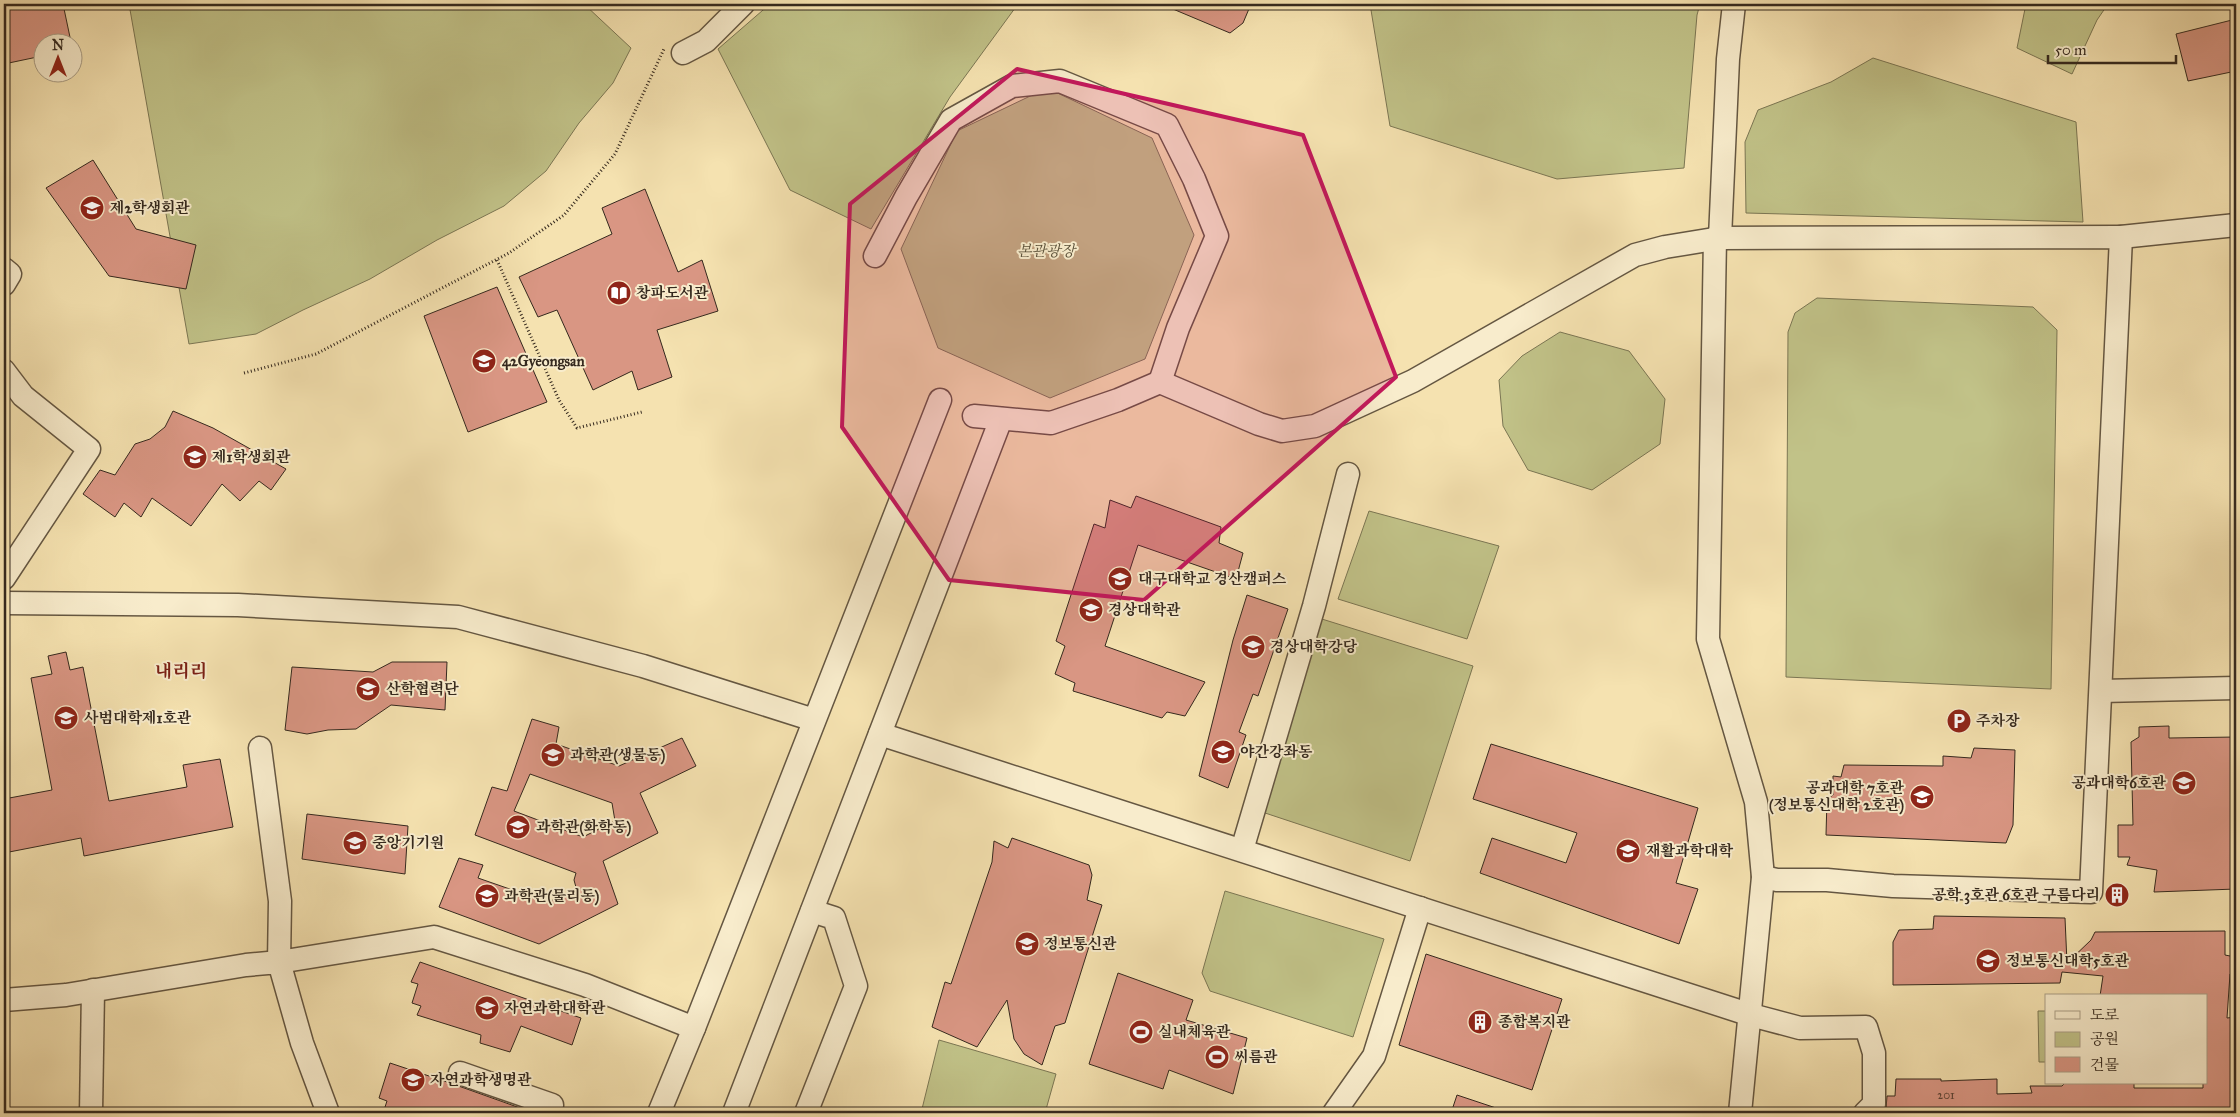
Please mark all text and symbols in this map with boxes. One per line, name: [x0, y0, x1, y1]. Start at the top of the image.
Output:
north arrow: [32, 32, 82, 82]
scale bar: [2048, 32, 2175, 64]
text: N: [52, 37, 64, 54]
text: 50 m: [2055, 41, 2087, 59]
school or university icon: 제2학생회관: [79, 195, 105, 221]
place label: 제2학생회관: [110, 199, 190, 217]
park label: 본관광장: [1017, 242, 1077, 260]
library icon: 창파도서관: [606, 280, 632, 306]
place label: 창파도서관: [636, 284, 709, 302]
school or university icon: 42Gyeongsan: [471, 348, 497, 374]
place label: 42Gyeongsan: [502, 352, 585, 371]
school or university icon: 제1학생회관: [182, 444, 208, 470]
place label: 제1학생회관: [212, 448, 291, 466]
school or university icon: 대구대학교 경산캠퍼스: [1107, 566, 1133, 592]
place label: 대구대학교 경산캠퍼스: [1138, 570, 1287, 588]
school or university icon: 경상대학관: [1078, 597, 1104, 623]
place label: 경상대학관: [1108, 601, 1181, 619]
school or university icon: 경상대학강당: [1240, 634, 1266, 660]
place label: 경상대학강당: [1270, 638, 1357, 656]
district label: 내리리: [155, 660, 207, 682]
school or university icon: 산학협력단: [355, 676, 381, 702]
place label: 산학협력단: [386, 680, 459, 698]
school or university icon: 사범대학제1호관: [53, 705, 79, 731]
parking icon: 주차장: [1946, 708, 1972, 734]
place label: 사범대학제1호관: [84, 709, 192, 727]
place label: 주차장: [1976, 712, 2020, 730]
school or university icon: 야간강좌동: [1210, 739, 1236, 765]
school or university icon: 과학관(생물동): [540, 742, 566, 768]
place label: 야간강좌동: [1240, 743, 1313, 761]
place label: 과학관(생물동): [570, 746, 665, 765]
school or university icon: 공과대학6호관: [2171, 770, 2197, 796]
place label: 공과대학6호관: [2071, 774, 2167, 792]
place label: 공과대학 7호관 (정보통신대학 2호관): [1769, 779, 1904, 815]
school or university icon: 공과대학 7호관 (정보통신대학 2호관): [1909, 784, 1935, 810]
school or university icon: 과학관(화학동): [505, 814, 531, 840]
place label: 과학관(화학동): [536, 818, 631, 837]
school or university icon: 중앙기기원: [342, 830, 368, 856]
place label: 중앙기기원: [372, 834, 444, 852]
school or university icon: 재활과학대학: [1615, 838, 1641, 864]
place label: 재활과학대학: [1646, 842, 1733, 860]
building icon: 공학 3호관 6호관 구름다리: [2104, 882, 2130, 908]
school or university icon: 과학관(물리동): [474, 883, 500, 909]
place label: 공학 3호관 6호관 구름다리: [1932, 886, 2100, 905]
place label: 과학관(물리동): [504, 887, 599, 906]
school or university icon: 정보통신관: [1014, 931, 1040, 957]
place label: 정보통신관: [1044, 935, 1117, 953]
school or university icon: 정보통신대학5호관: [1975, 948, 2001, 974]
place label: 정보통신대학5호관: [2006, 952, 2129, 970]
legend: [2045, 994, 2208, 1084]
school or university icon: 자연과학대학관: [474, 995, 500, 1021]
place label: 자연과학대학관: [504, 999, 606, 1017]
text: 도로: [2090, 1006, 2119, 1024]
building icon: 종합복지관: [1467, 1009, 1493, 1035]
place label: 종합복지관: [1498, 1013, 1571, 1031]
sports icon: 실내체육관: [1128, 1019, 1154, 1045]
place label: 실내체육관: [1158, 1023, 1231, 1041]
text: 공원: [2090, 1030, 2119, 1048]
sports icon: 씨름관: [1204, 1044, 1230, 1070]
place label: 씨름관: [1234, 1048, 1278, 1066]
text: 건물: [2090, 1056, 2119, 1074]
school or university icon: 자연과학생명관: [400, 1067, 426, 1093]
place label: 자연과학생명관: [430, 1071, 532, 1089]
house number: 201: [1937, 1088, 1955, 1102]

